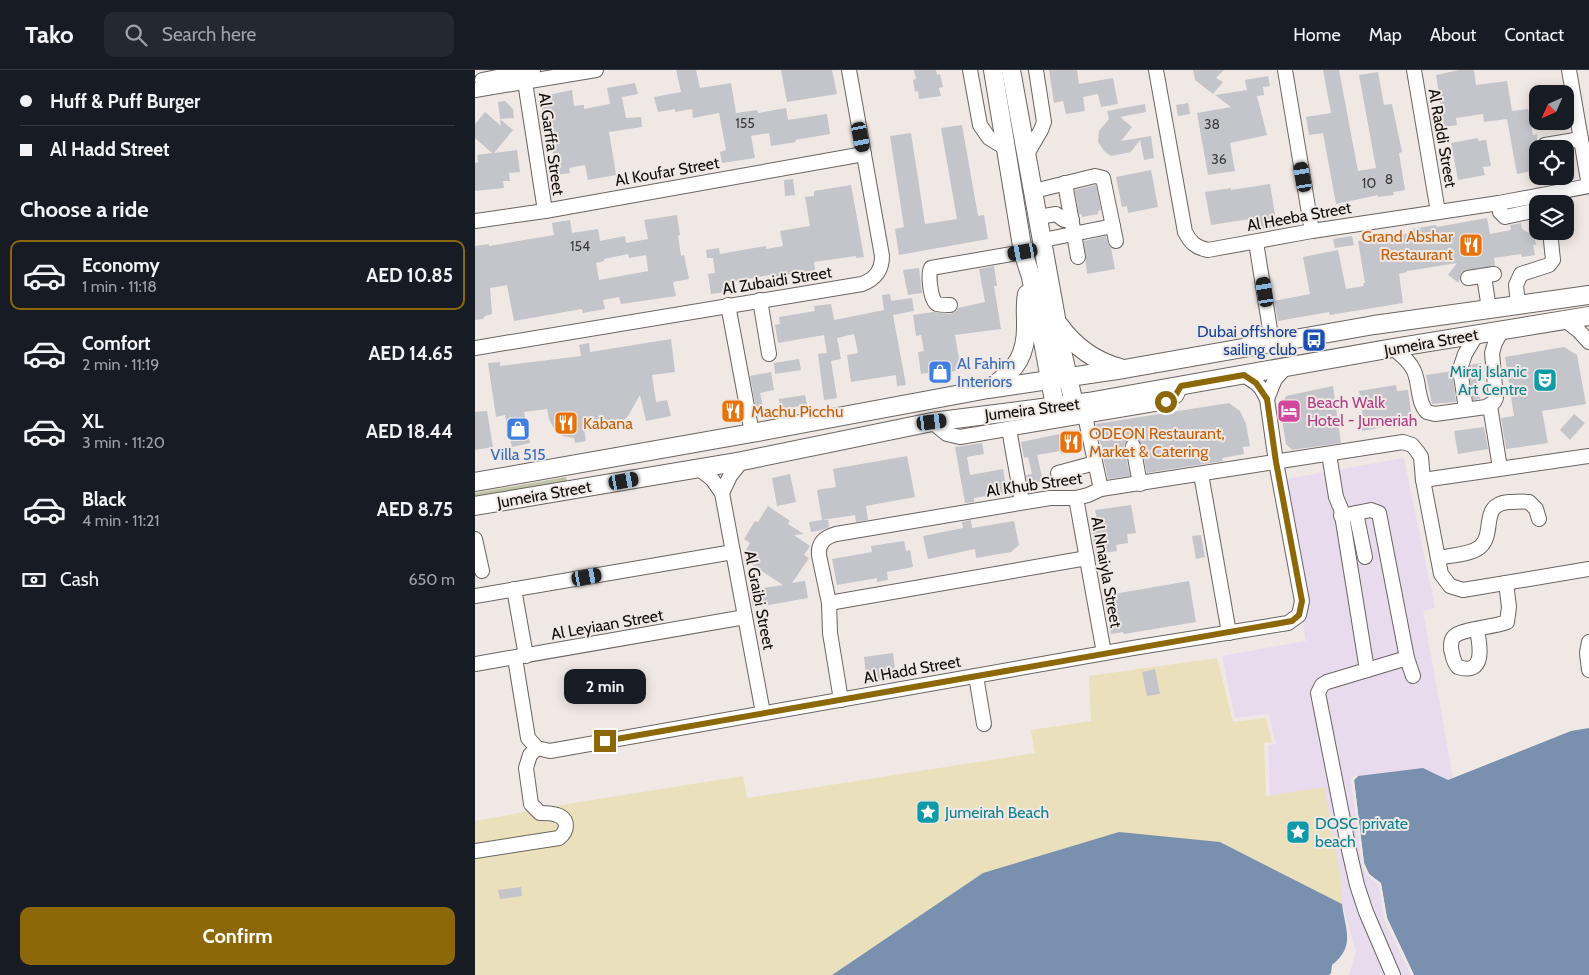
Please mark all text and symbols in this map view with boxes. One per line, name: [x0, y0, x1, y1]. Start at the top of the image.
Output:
search box: [104, 12, 454, 57]
text: Tako: [25, 20, 74, 49]
icon: search: [122, 21, 150, 49]
text: Search here: [162, 23, 256, 46]
text: Home: [1293, 24, 1341, 46]
text: Map: [1369, 24, 1402, 46]
text: About: [1430, 24, 1476, 46]
text: Contact: [1504, 24, 1564, 46]
north arrow: [1529, 85, 1574, 130]
map controls: [1529, 85, 1574, 240]
street label: Al Raddi Street: [1424, 87, 1461, 190]
text: Huff & Puff Burger: [50, 90, 200, 113]
street label: Al Garffa Street: [535, 91, 568, 197]
house number: 155: [735, 114, 755, 132]
house number: 38: [1204, 115, 1220, 133]
car: [850, 121, 871, 153]
text: Al Hadd Street: [50, 138, 170, 161]
button: locate: [1529, 140, 1574, 185]
house number: 36: [1211, 150, 1227, 168]
street label: Al Koufar Street: [613, 153, 721, 190]
car: [1293, 161, 1312, 193]
house number: 8: [1385, 170, 1393, 188]
house number: 10: [1362, 174, 1376, 192]
button: layers: [1529, 195, 1574, 240]
text: Choose a ride: [20, 196, 149, 223]
street label: Al Heeba Street: [1245, 198, 1353, 235]
place label: Grand Abshar Restaurant: [1362, 227, 1454, 264]
restaurant icon: Grand Abshar Restaurant: [1458, 232, 1484, 258]
house number: 154: [570, 237, 590, 255]
car: [1006, 242, 1039, 262]
icon: car: [22, 253, 67, 298]
text: Economy: [82, 254, 160, 277]
street label: Al Zubaidi Street: [721, 262, 834, 299]
text: AED 10.85: [366, 264, 453, 287]
car: [1255, 276, 1274, 308]
text: 1 min · 11:18: [82, 277, 157, 296]
place label: Dubai offshore sailing club: [1197, 322, 1297, 359]
street label: Jumeira Street: [1382, 325, 1480, 360]
bus stop icon: Dubai offshore sailing club: [1301, 327, 1327, 353]
icon: car: [22, 331, 67, 376]
text: Comfort: [82, 332, 151, 355]
text: AED 14.65: [368, 342, 453, 365]
place label: Al Fahim Interiors: [957, 354, 1015, 391]
text: 2 min · 11:19: [82, 355, 159, 374]
shop icon: Al Fahim Interiors: [927, 359, 953, 385]
place label: Miraj Islanic Art Centre: [1450, 362, 1527, 399]
theatre icon: Miraj Islanic Art Centre: [1532, 367, 1558, 393]
route start: [1155, 391, 1177, 413]
place label: Beach Walk Hotel - Jumeriah: [1307, 393, 1417, 430]
street label: Jumeira Street: [983, 394, 1081, 425]
restaurant icon: Machu Picchu: [720, 398, 746, 424]
hotel icon: Beach Walk Hotel - Jumeriah: [1276, 398, 1302, 424]
place label: Machu Picchu: [751, 402, 843, 421]
icon: car: [22, 409, 67, 454]
text: XL: [82, 410, 103, 433]
restaurant icon: Kabana: [553, 410, 579, 436]
car: [916, 413, 947, 431]
place label: Kabana: [583, 414, 633, 433]
shop icon: Villa 515: [505, 416, 531, 442]
text: AED 18.44: [366, 420, 453, 443]
place label: ODEON Restaurant, Market & Catering: [1089, 424, 1225, 461]
restaurant icon: ODEON Restaurant, Market & Catering: [1058, 429, 1084, 455]
text: 3 min · 11:20: [82, 433, 165, 452]
place label: Villa 515: [490, 445, 546, 464]
street label: Al Khub Street: [985, 468, 1084, 501]
car: [607, 471, 640, 491]
street label: Jumeira Street: [495, 477, 593, 512]
icon: car: [22, 487, 67, 532]
text: Black: [82, 488, 126, 511]
text: AED 8.75: [377, 498, 453, 521]
text: 4 min · 11:21: [82, 511, 160, 530]
street label: Al Nnaiyla Street: [1087, 515, 1126, 630]
street label: Al Graibi Street: [741, 549, 779, 652]
icon: cash: [20, 566, 48, 594]
car: [570, 567, 603, 587]
text: Cash: [60, 568, 99, 591]
text: 650 m: [408, 570, 455, 589]
street label: Al Leyiaan Street: [550, 605, 665, 644]
street label: Al Hadd Street: [862, 651, 963, 687]
callout: 2 min: [564, 668, 646, 704]
text: 2 min: [586, 677, 624, 696]
route end: [594, 730, 616, 752]
place icon: Jumeirah Beach: [915, 799, 941, 825]
place label: Jumeirah Beach: [944, 803, 1049, 822]
place label: DOSC private beach: [1315, 814, 1408, 851]
place icon: DOSC private beach: [1285, 819, 1311, 845]
button: Confirm: [20, 907, 455, 965]

